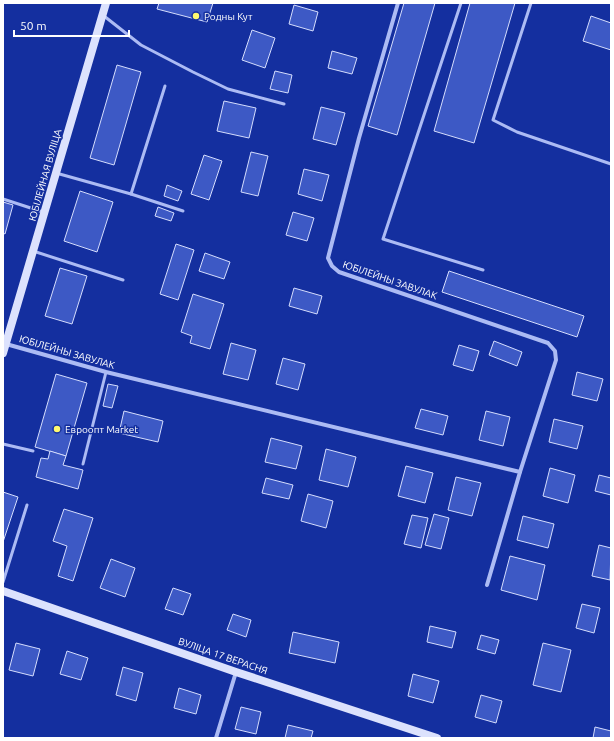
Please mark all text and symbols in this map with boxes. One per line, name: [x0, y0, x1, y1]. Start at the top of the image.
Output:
marker: Родны Кут: [191, 11, 201, 21]
place label: Родны Кут: [204, 11, 253, 22]
scale bar: [14, 12, 129, 38]
text: 50 m: [20, 19, 47, 32]
street label: ЮБІЛЕЙНАЯ ВУЛІЦА: [27, 127, 64, 222]
street label: ЮБІЛЕЙНЫ ЗАВУЛАК: [341, 259, 439, 301]
street label: ЮБІЛЕЙНЫ ЗАВУЛАК: [18, 333, 116, 371]
marker: Евроопт Market: [52, 424, 62, 434]
place label: Евроопт Market: [65, 424, 138, 435]
street label: ВУЛІЦА 17 ВЕРАСНЯ: [177, 636, 269, 676]

